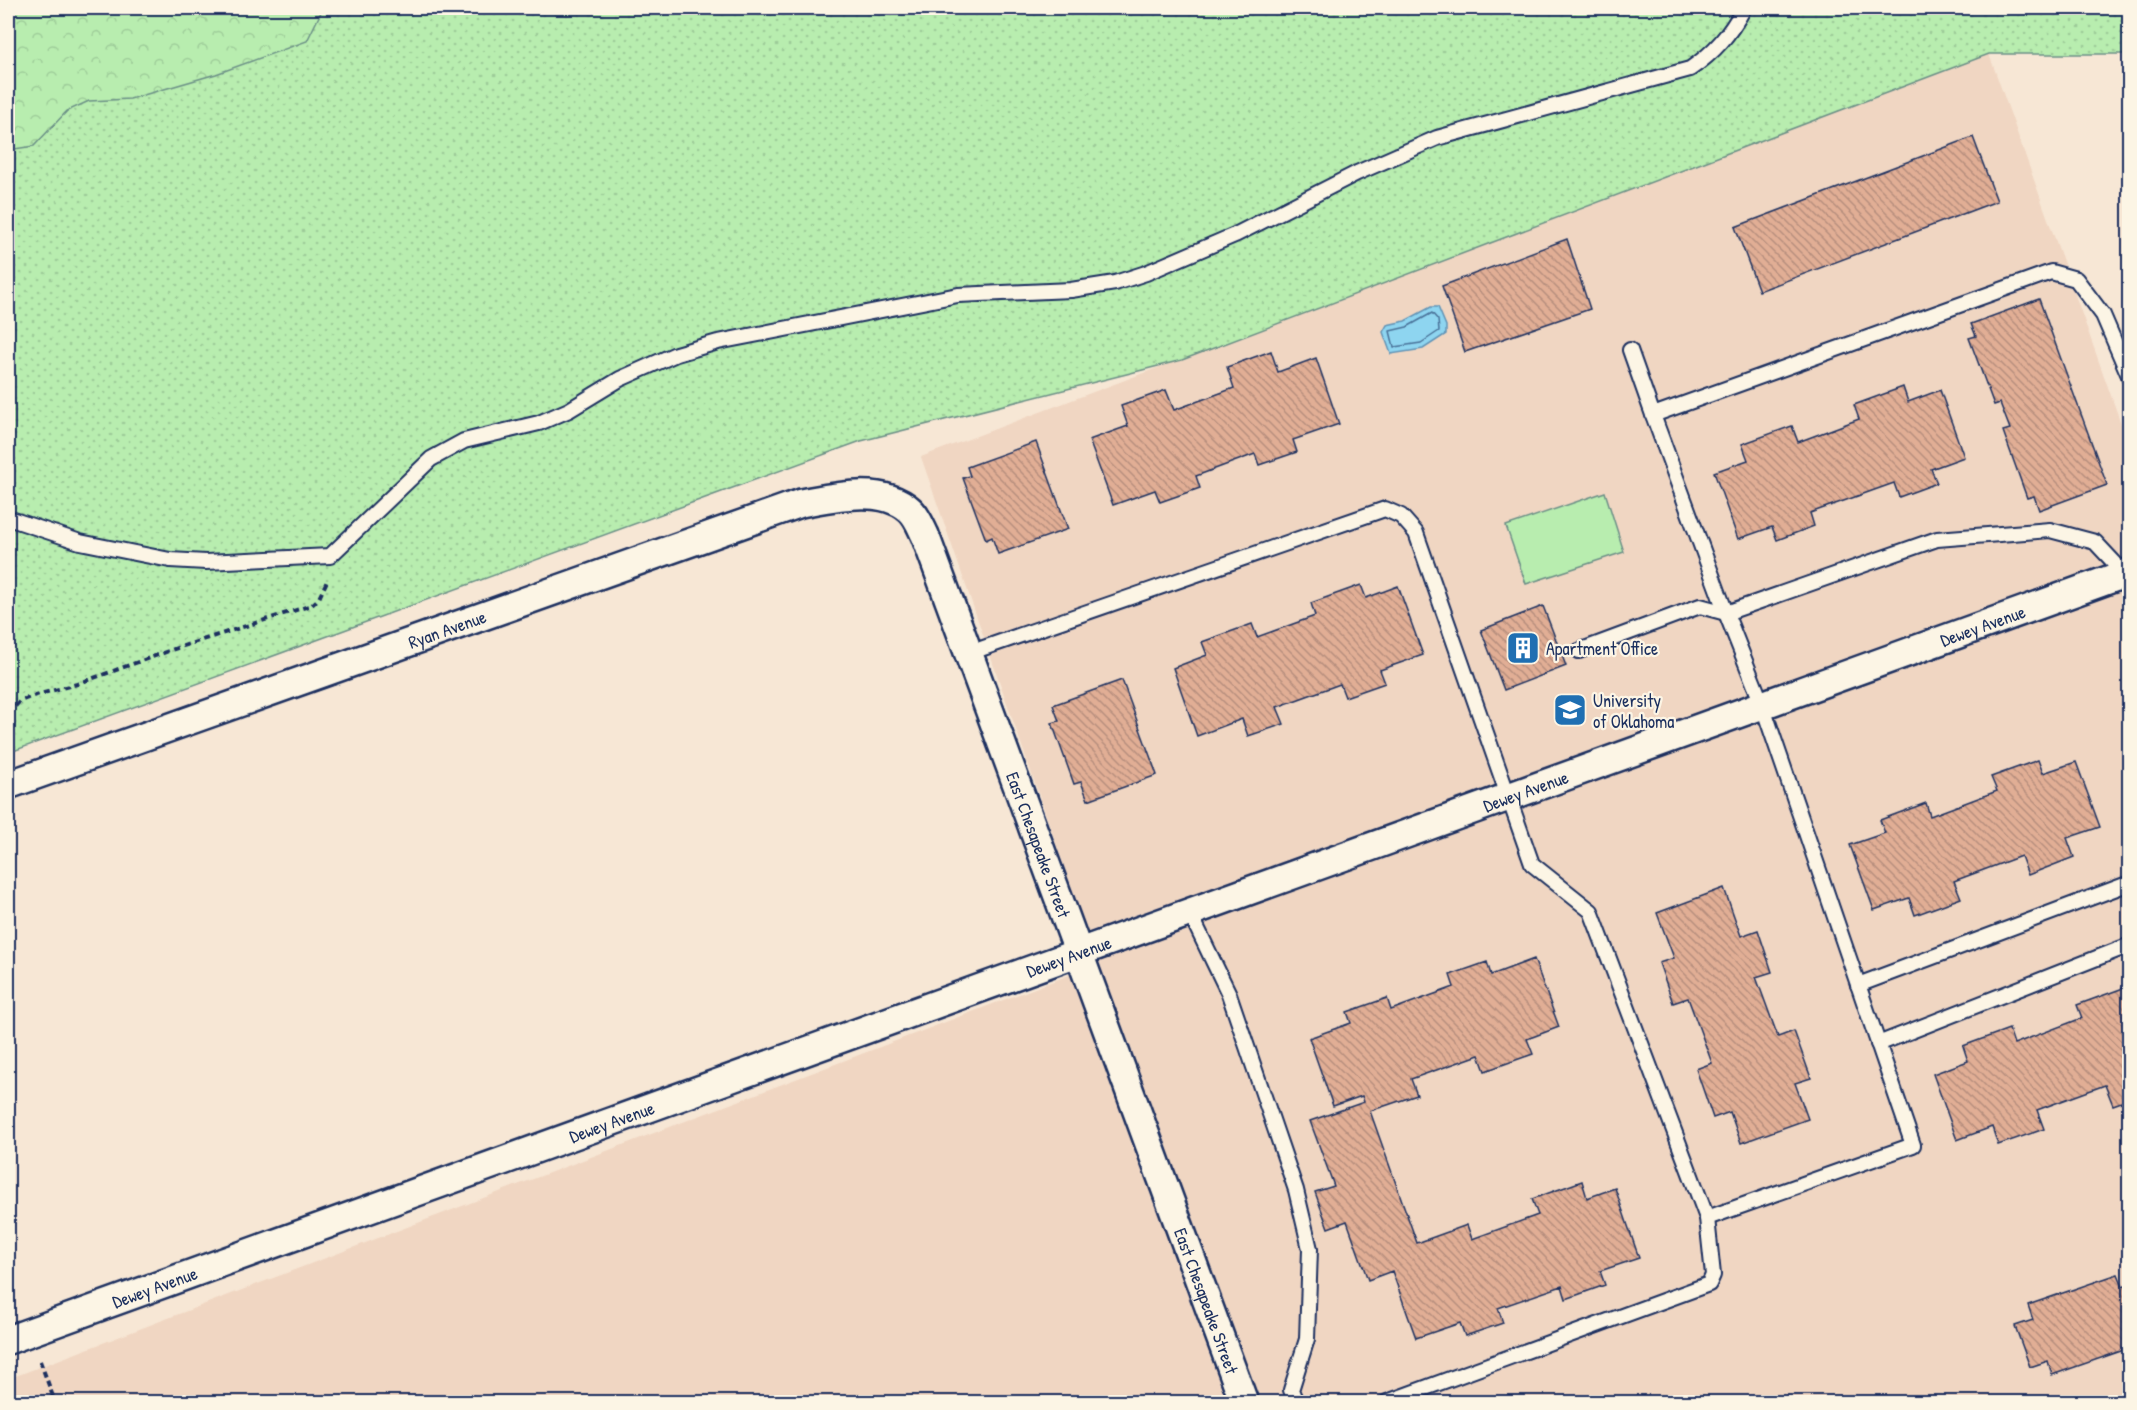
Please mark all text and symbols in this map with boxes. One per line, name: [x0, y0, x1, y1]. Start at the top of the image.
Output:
street label: Dewey Avenue: [1937, 598, 2029, 652]
street label: Ryan Avenue: [405, 604, 489, 654]
building icon: Apartment Office: [1505, 630, 1541, 666]
place label: Apartment Office: [1546, 636, 1658, 661]
place label: University of Oklahoma: [1593, 688, 1674, 734]
school or university icon: University of Oklahoma: [1552, 692, 1588, 728]
street label: Dewey Avenue: [1480, 764, 1572, 818]
street label: East Chesapeake Street: [1001, 768, 1077, 922]
street label: Dewey Avenue: [1023, 929, 1115, 983]
street label: Dewey Avenue: [566, 1095, 658, 1148]
street label: East Chesapeake Street: [1168, 1224, 1245, 1378]
street label: Dewey Avenue: [109, 1260, 201, 1314]

